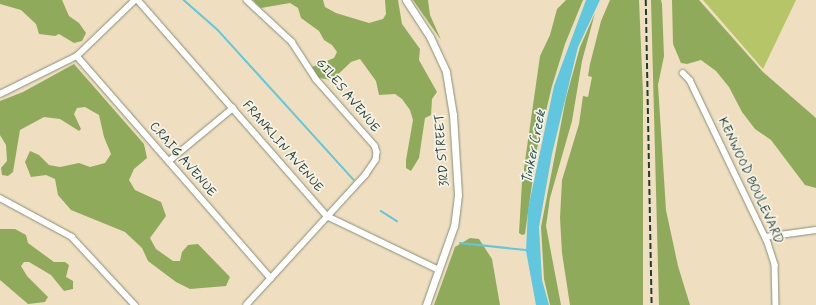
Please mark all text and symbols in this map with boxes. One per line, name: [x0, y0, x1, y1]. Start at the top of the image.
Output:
street label: GILES AVENUE: [311, 55, 383, 137]
street label: FRANKLIN AVENUE: [238, 98, 326, 196]
water label: Tinker Creek: [519, 108, 549, 186]
street label: 3RD STREET: [433, 112, 453, 188]
street label: KENWOOD BOULEVARD: [714, 115, 786, 247]
street label: CRAIG AVENUE: [145, 119, 219, 201]

